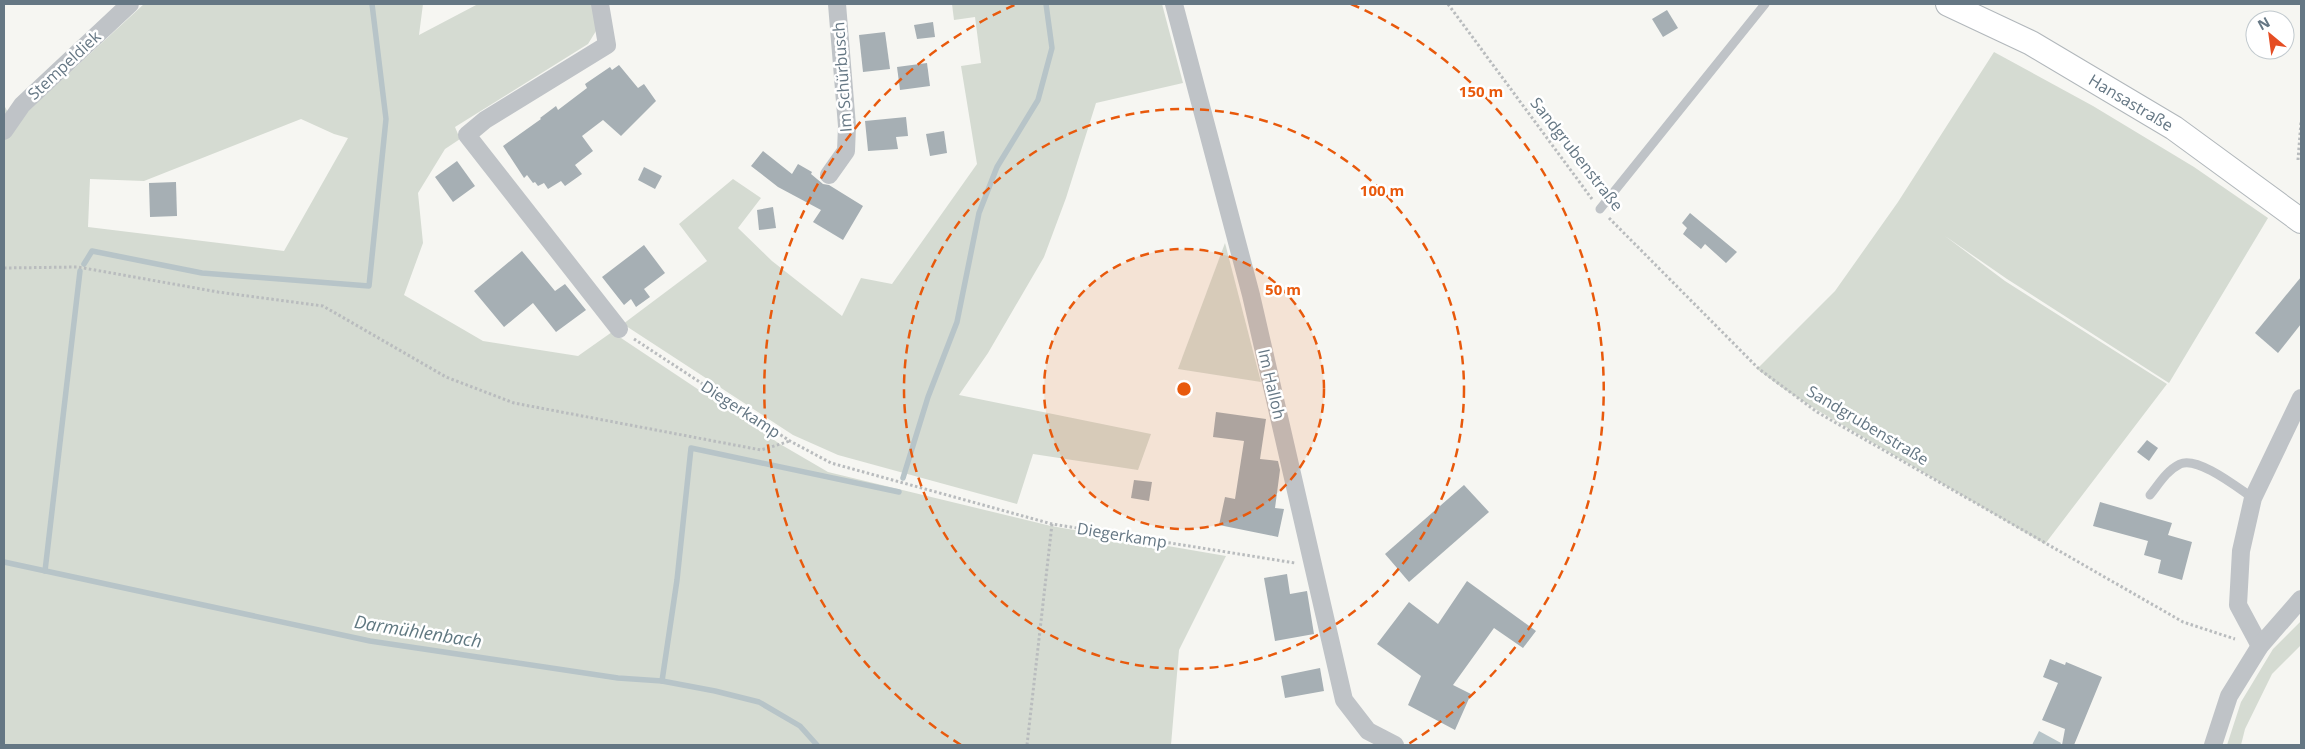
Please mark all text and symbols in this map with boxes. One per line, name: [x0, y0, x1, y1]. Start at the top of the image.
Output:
north arrow: [2245, 10, 2295, 60]
text: N: [2254, 12, 2273, 34]
street label: Im Schürbusch: [827, 21, 857, 133]
street label: Stempeldiek: [23, 25, 106, 105]
street label: Hansastraße: [2085, 69, 2177, 136]
text: 150 m: [1459, 81, 1503, 101]
street label: Sandgrubenstraße: [1526, 93, 1628, 215]
text: 100 m: [1360, 180, 1404, 200]
text: 50 m: [1265, 279, 1301, 299]
street label: Im Halloh: [1253, 347, 1291, 421]
street label: Diegerkamp: [697, 375, 785, 443]
centre of rings: [1175, 380, 1193, 398]
street label: Sandgrubenstraße: [1803, 380, 1933, 470]
street label: Diegerkamp: [1075, 517, 1169, 553]
water label: Darmühlenbach: [353, 609, 484, 653]

